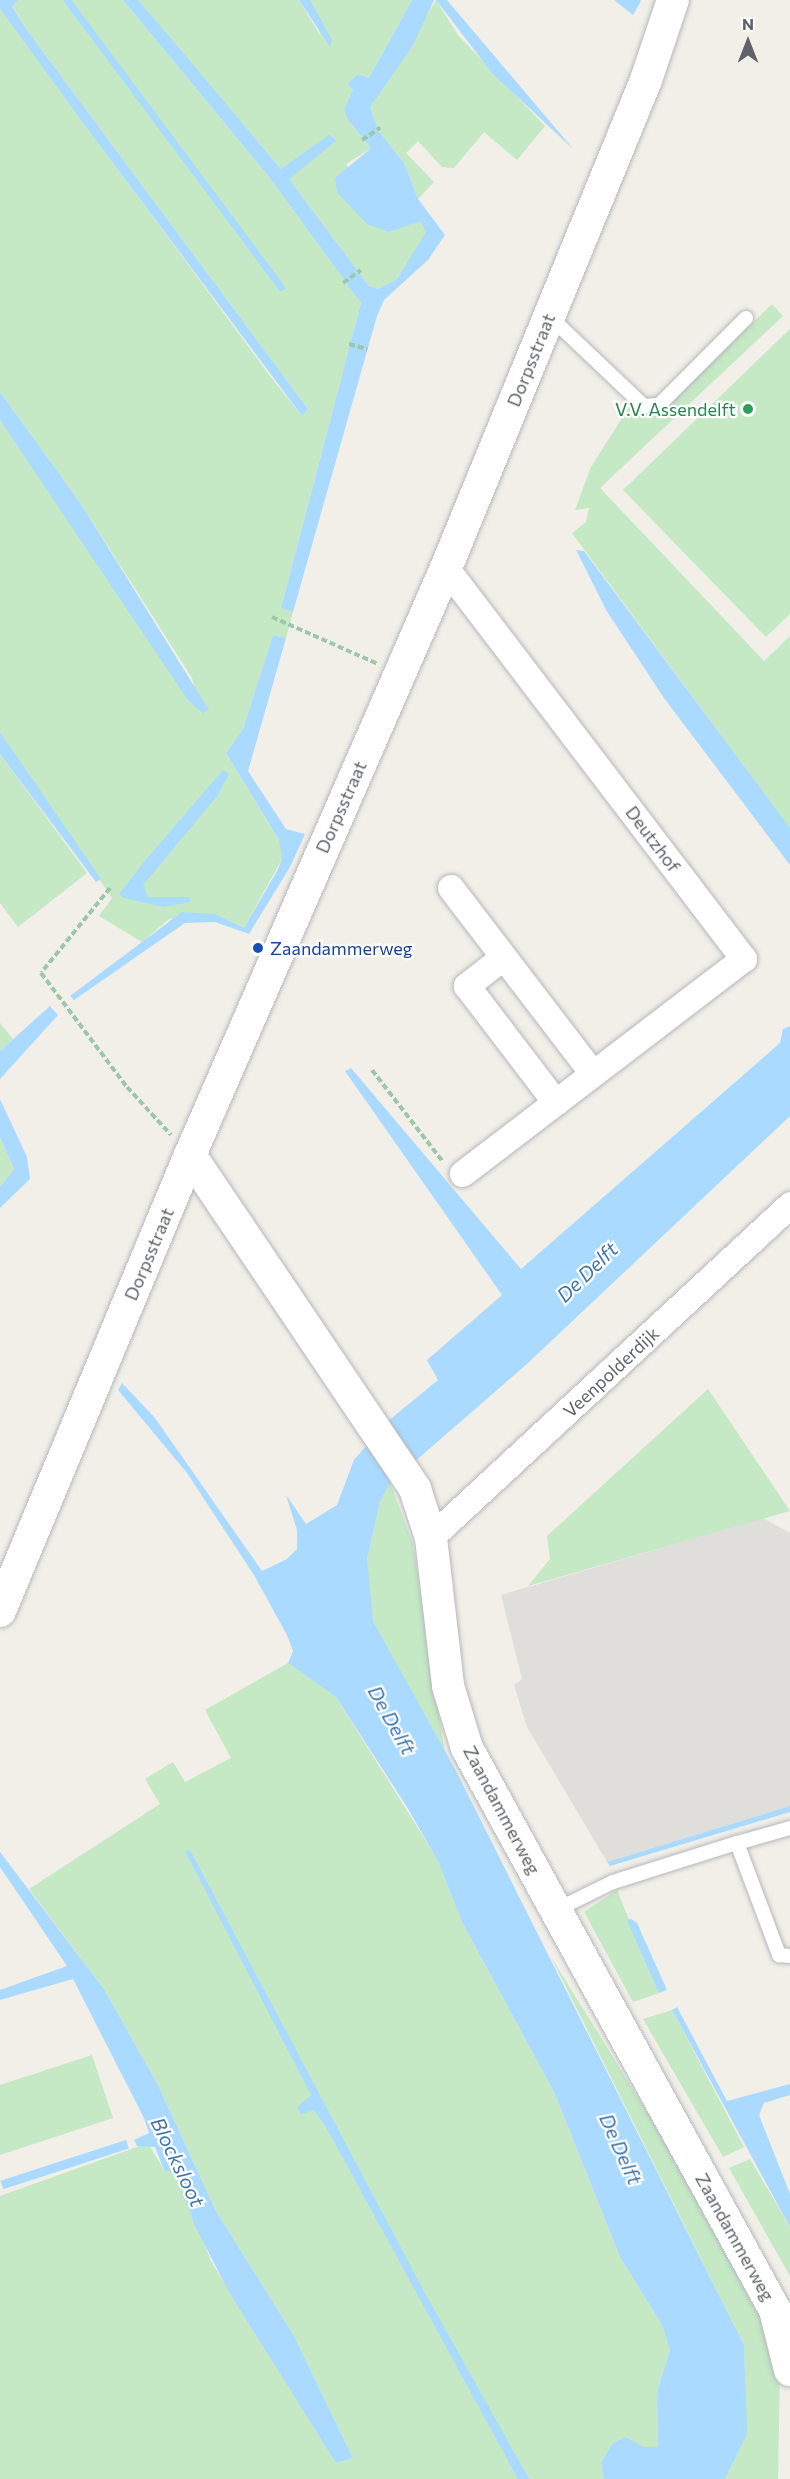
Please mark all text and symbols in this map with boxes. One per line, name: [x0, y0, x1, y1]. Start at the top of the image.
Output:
north arrow: [718, 12, 778, 72]
text: N: [742, 14, 754, 33]
street label: Dorpsstraat: [503, 310, 559, 410]
place label: V.V. Assendelft: [615, 398, 736, 420]
marker: V.V. Assendelft: [741, 402, 755, 416]
street label: Dorpsstraat: [311, 758, 371, 856]
street label: Deutzhof: [621, 802, 685, 876]
place label: Zaandammerweg: [270, 937, 412, 959]
marker: Zaandammerweg: [251, 941, 265, 955]
street label: Dorpsstraat: [120, 1204, 178, 1304]
water label: De Delft: [551, 1237, 623, 1307]
street label: Veenpolderdijk: [559, 1322, 663, 1422]
water label: De Delft: [363, 1681, 421, 1759]
street label: Zaandammerweg: [459, 1742, 545, 1878]
water label: De Delft: [595, 2110, 647, 2188]
water label: Blocksloot: [146, 2113, 210, 2211]
street label: Zaandammerweg: [691, 2169, 779, 2305]

